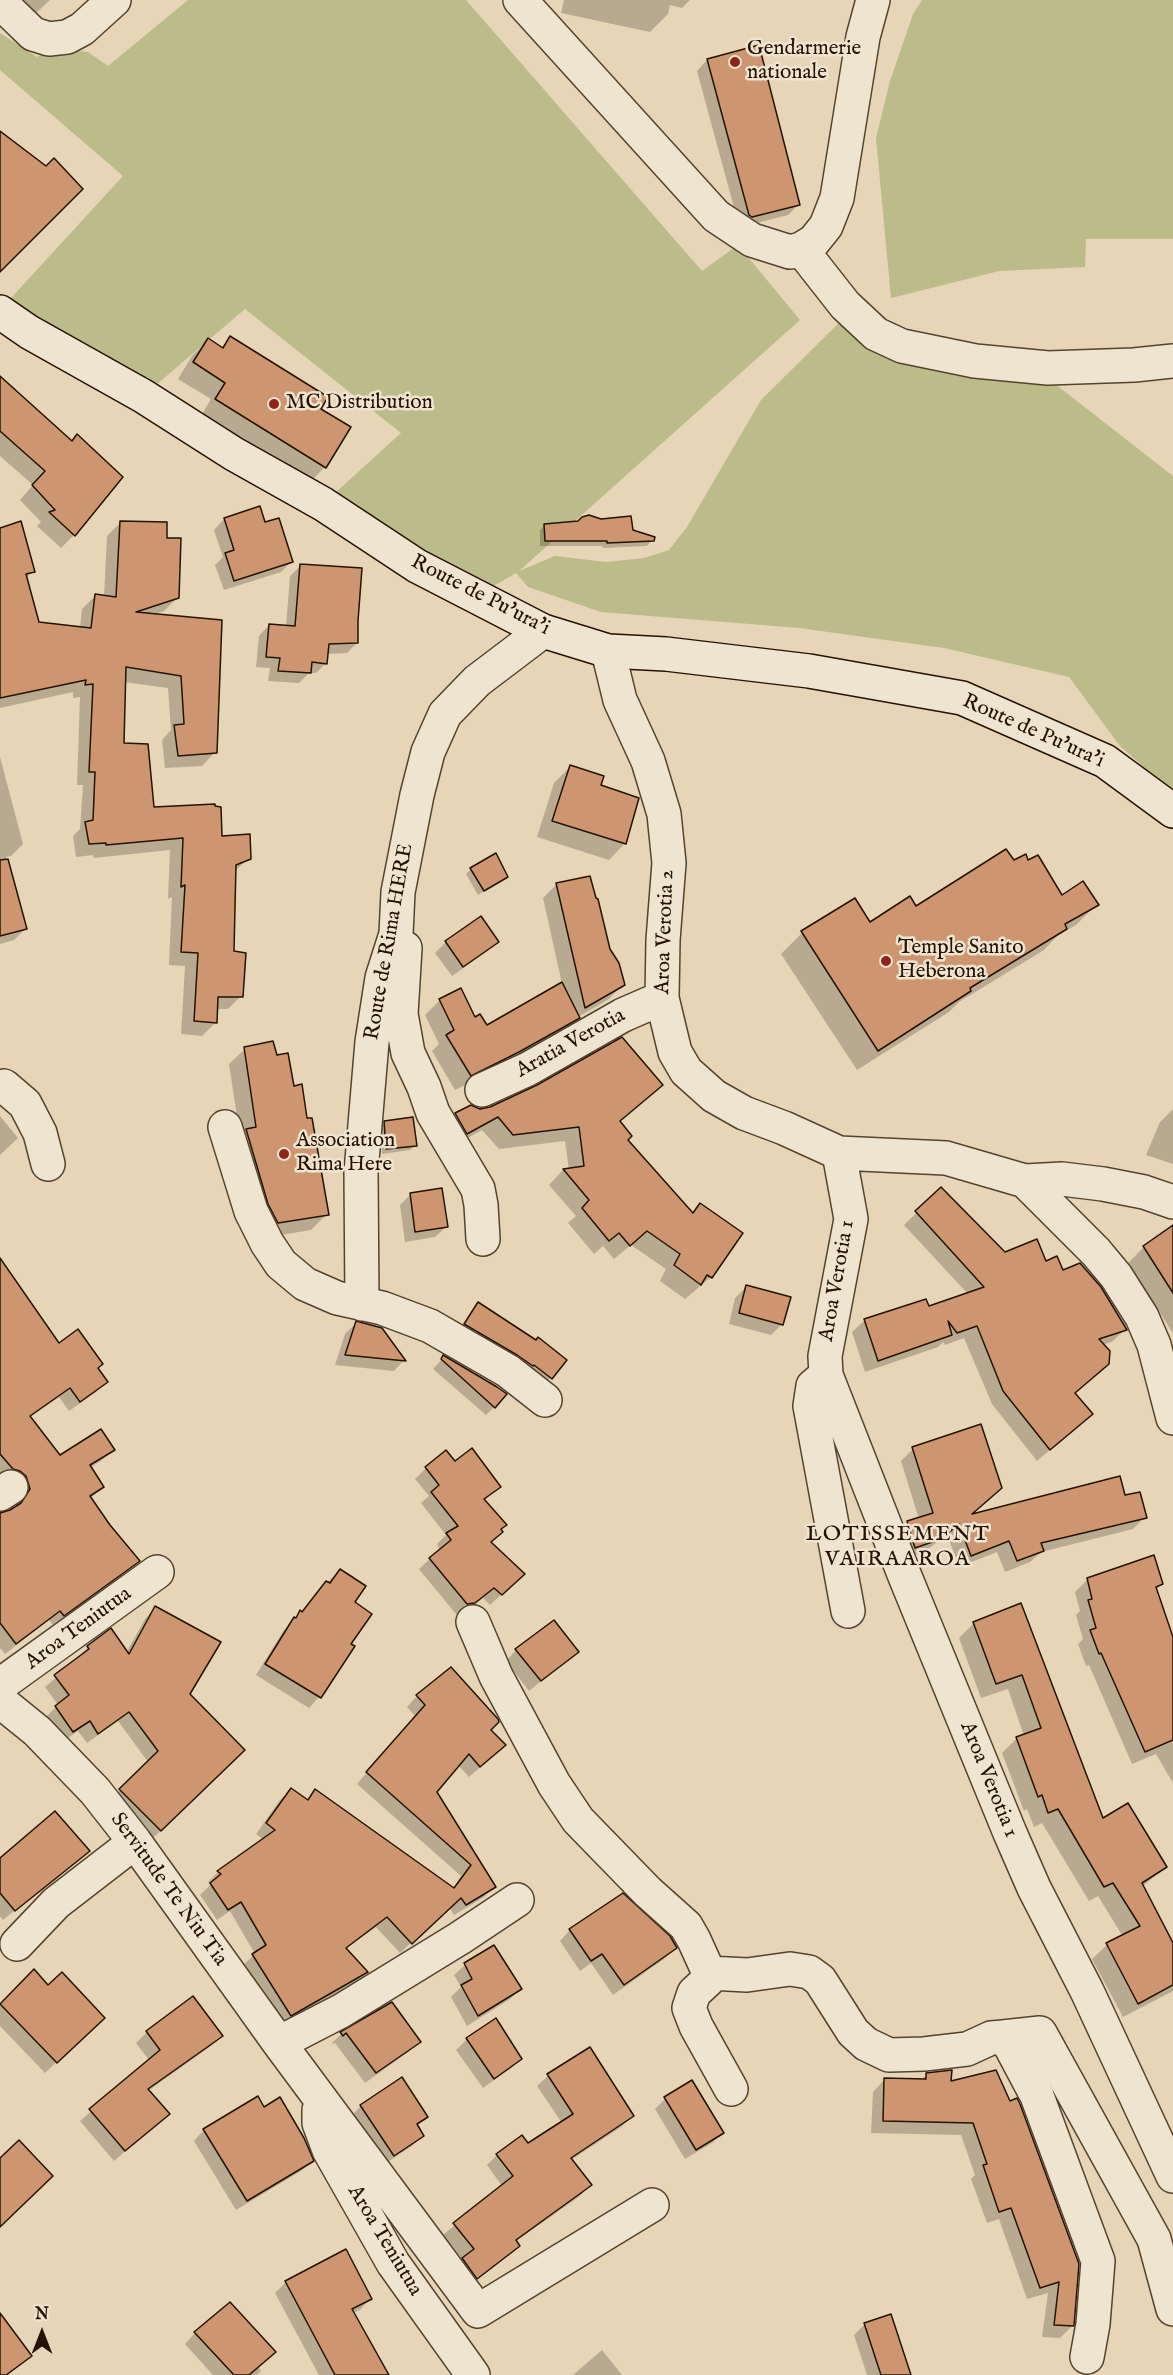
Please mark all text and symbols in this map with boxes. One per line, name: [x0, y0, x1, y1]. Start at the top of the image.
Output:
place label: Gendarmerie nationale: [747, 37, 861, 87]
marker: Gendarmerie nationale: [728, 55, 742, 69]
place label: MC Distribution: [286, 391, 433, 417]
marker: MC Distribution: [267, 397, 281, 411]
street label: Route de Pu'ura'i: [406, 550, 554, 642]
street label: Route de Pu'ura'i: [958, 689, 1108, 775]
street label: Route de Rima HERE: [360, 842, 420, 1042]
street label: Aroa Verotia 2: [651, 869, 681, 995]
place label: Temple Sanito Heberona: [898, 936, 1024, 986]
marker: Temple Sanito Heberona: [879, 954, 893, 968]
street label: Aratia Verotia: [512, 1004, 630, 1084]
place label: Association Rima Here: [296, 1129, 395, 1179]
marker: Association Rima Here: [277, 1147, 291, 1161]
street label: Aroa Verotia 1: [815, 1218, 861, 1344]
district label: LOTISSEMENT VAIRAAROA: [806, 1522, 990, 1574]
street label: Aroa Teniutua: [21, 1582, 137, 1676]
street label: Aroa Verotia 1: [953, 1718, 1023, 1842]
street label: Servitude Te Niu Tia: [104, 1809, 232, 1971]
street label: Aroa Teniutua: [341, 2181, 427, 2301]
north arrow: [12, 2303, 72, 2363]
text: N: [35, 2305, 49, 2325]

